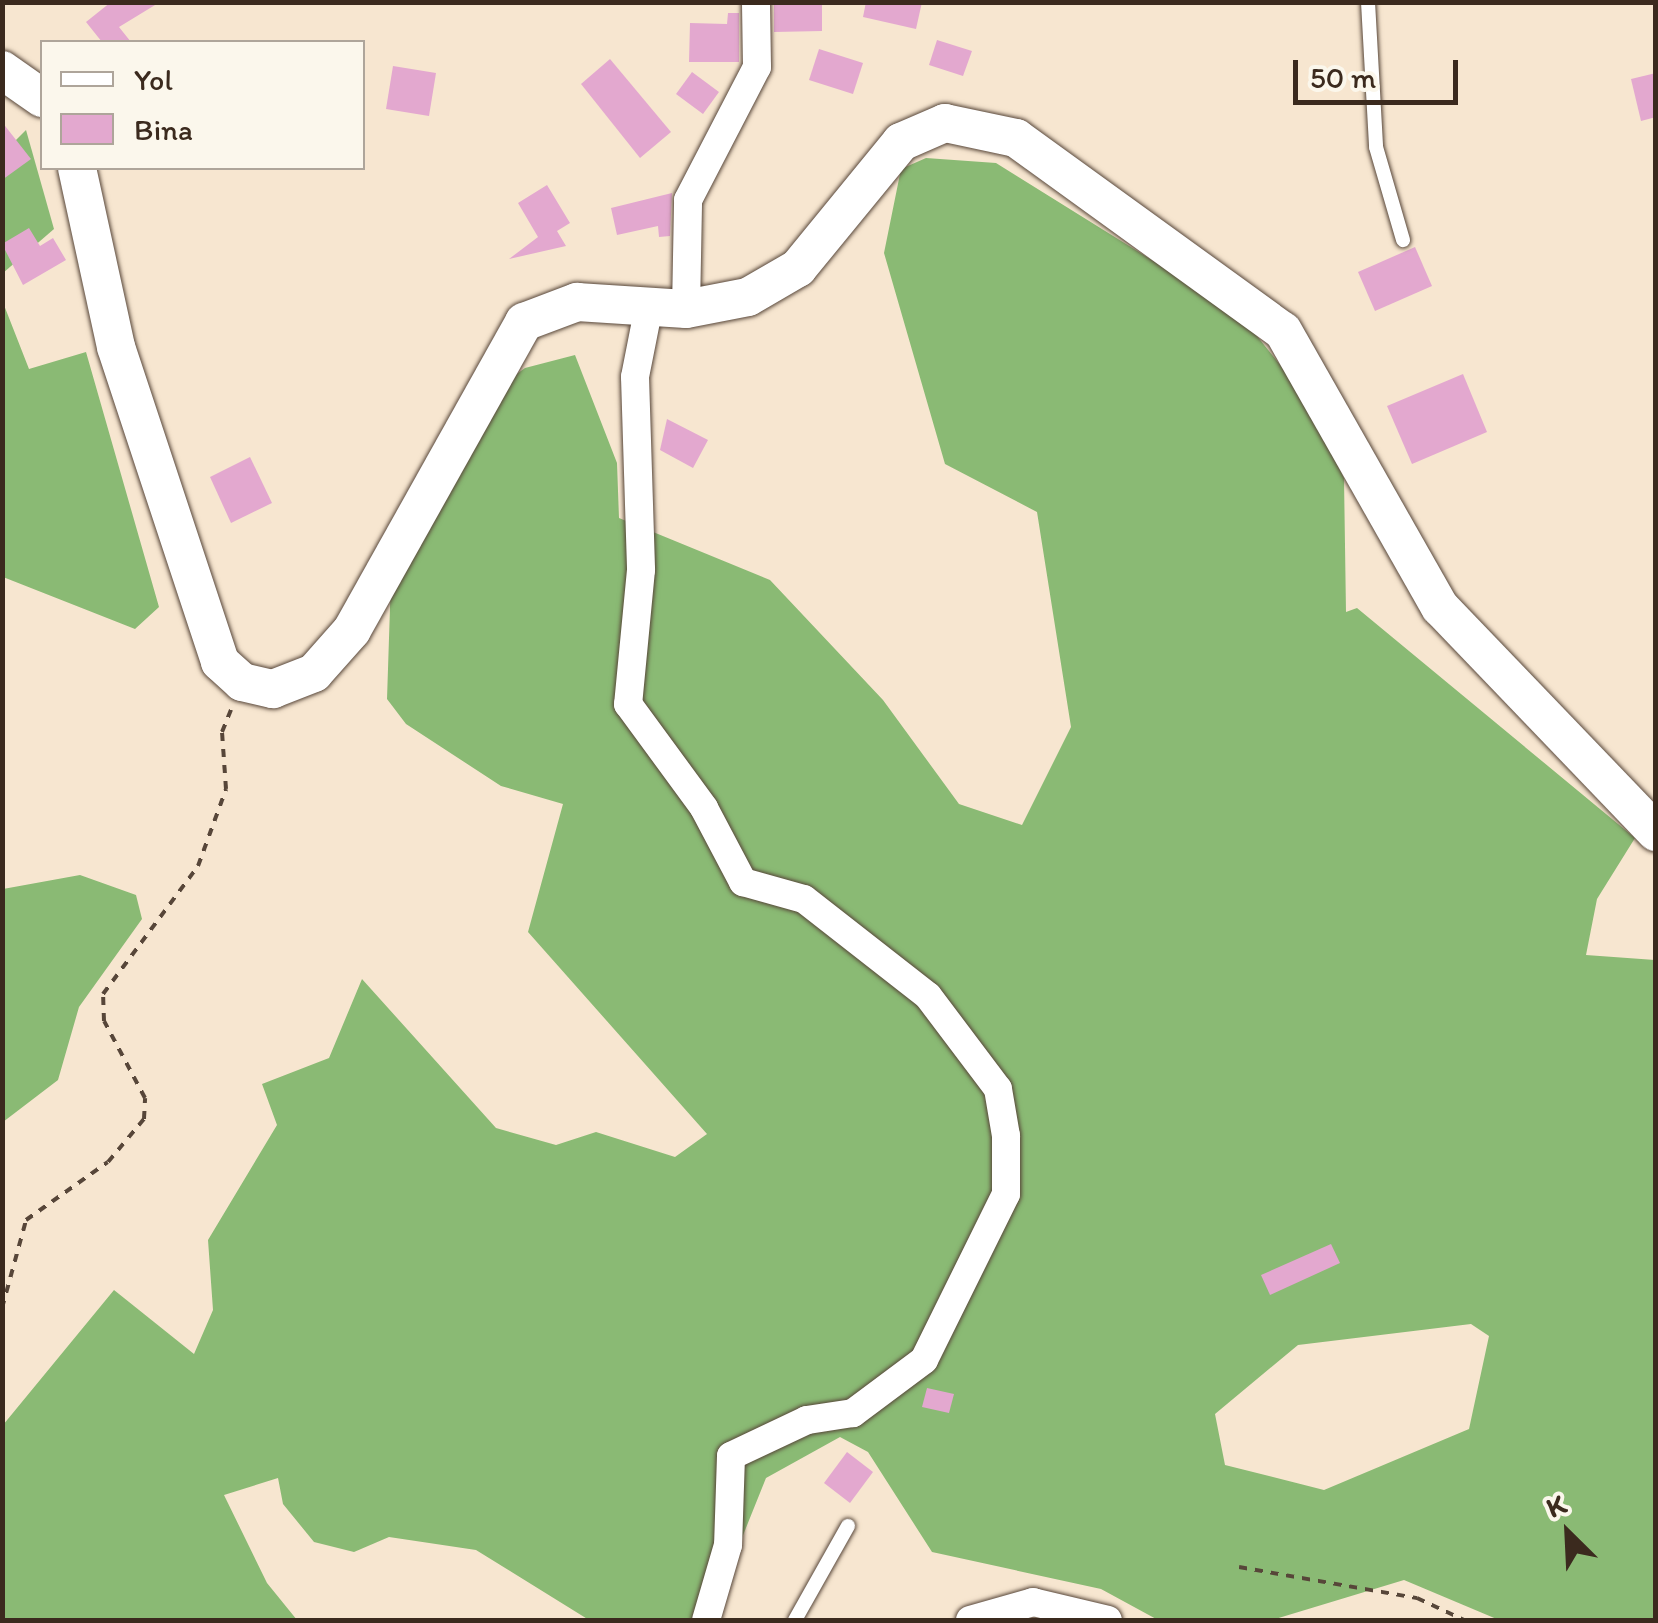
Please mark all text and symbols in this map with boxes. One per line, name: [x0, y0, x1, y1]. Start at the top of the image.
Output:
legend: [40, 40, 365, 170]
scale bar: [1298, 40, 1463, 102]
text: 50 m: [1310, 59, 1376, 96]
text: Yol: [134, 61, 173, 98]
text: Bina: [134, 111, 193, 148]
north arrow: [1518, 1483, 1618, 1583]
text: K: [1541, 1486, 1571, 1525]

